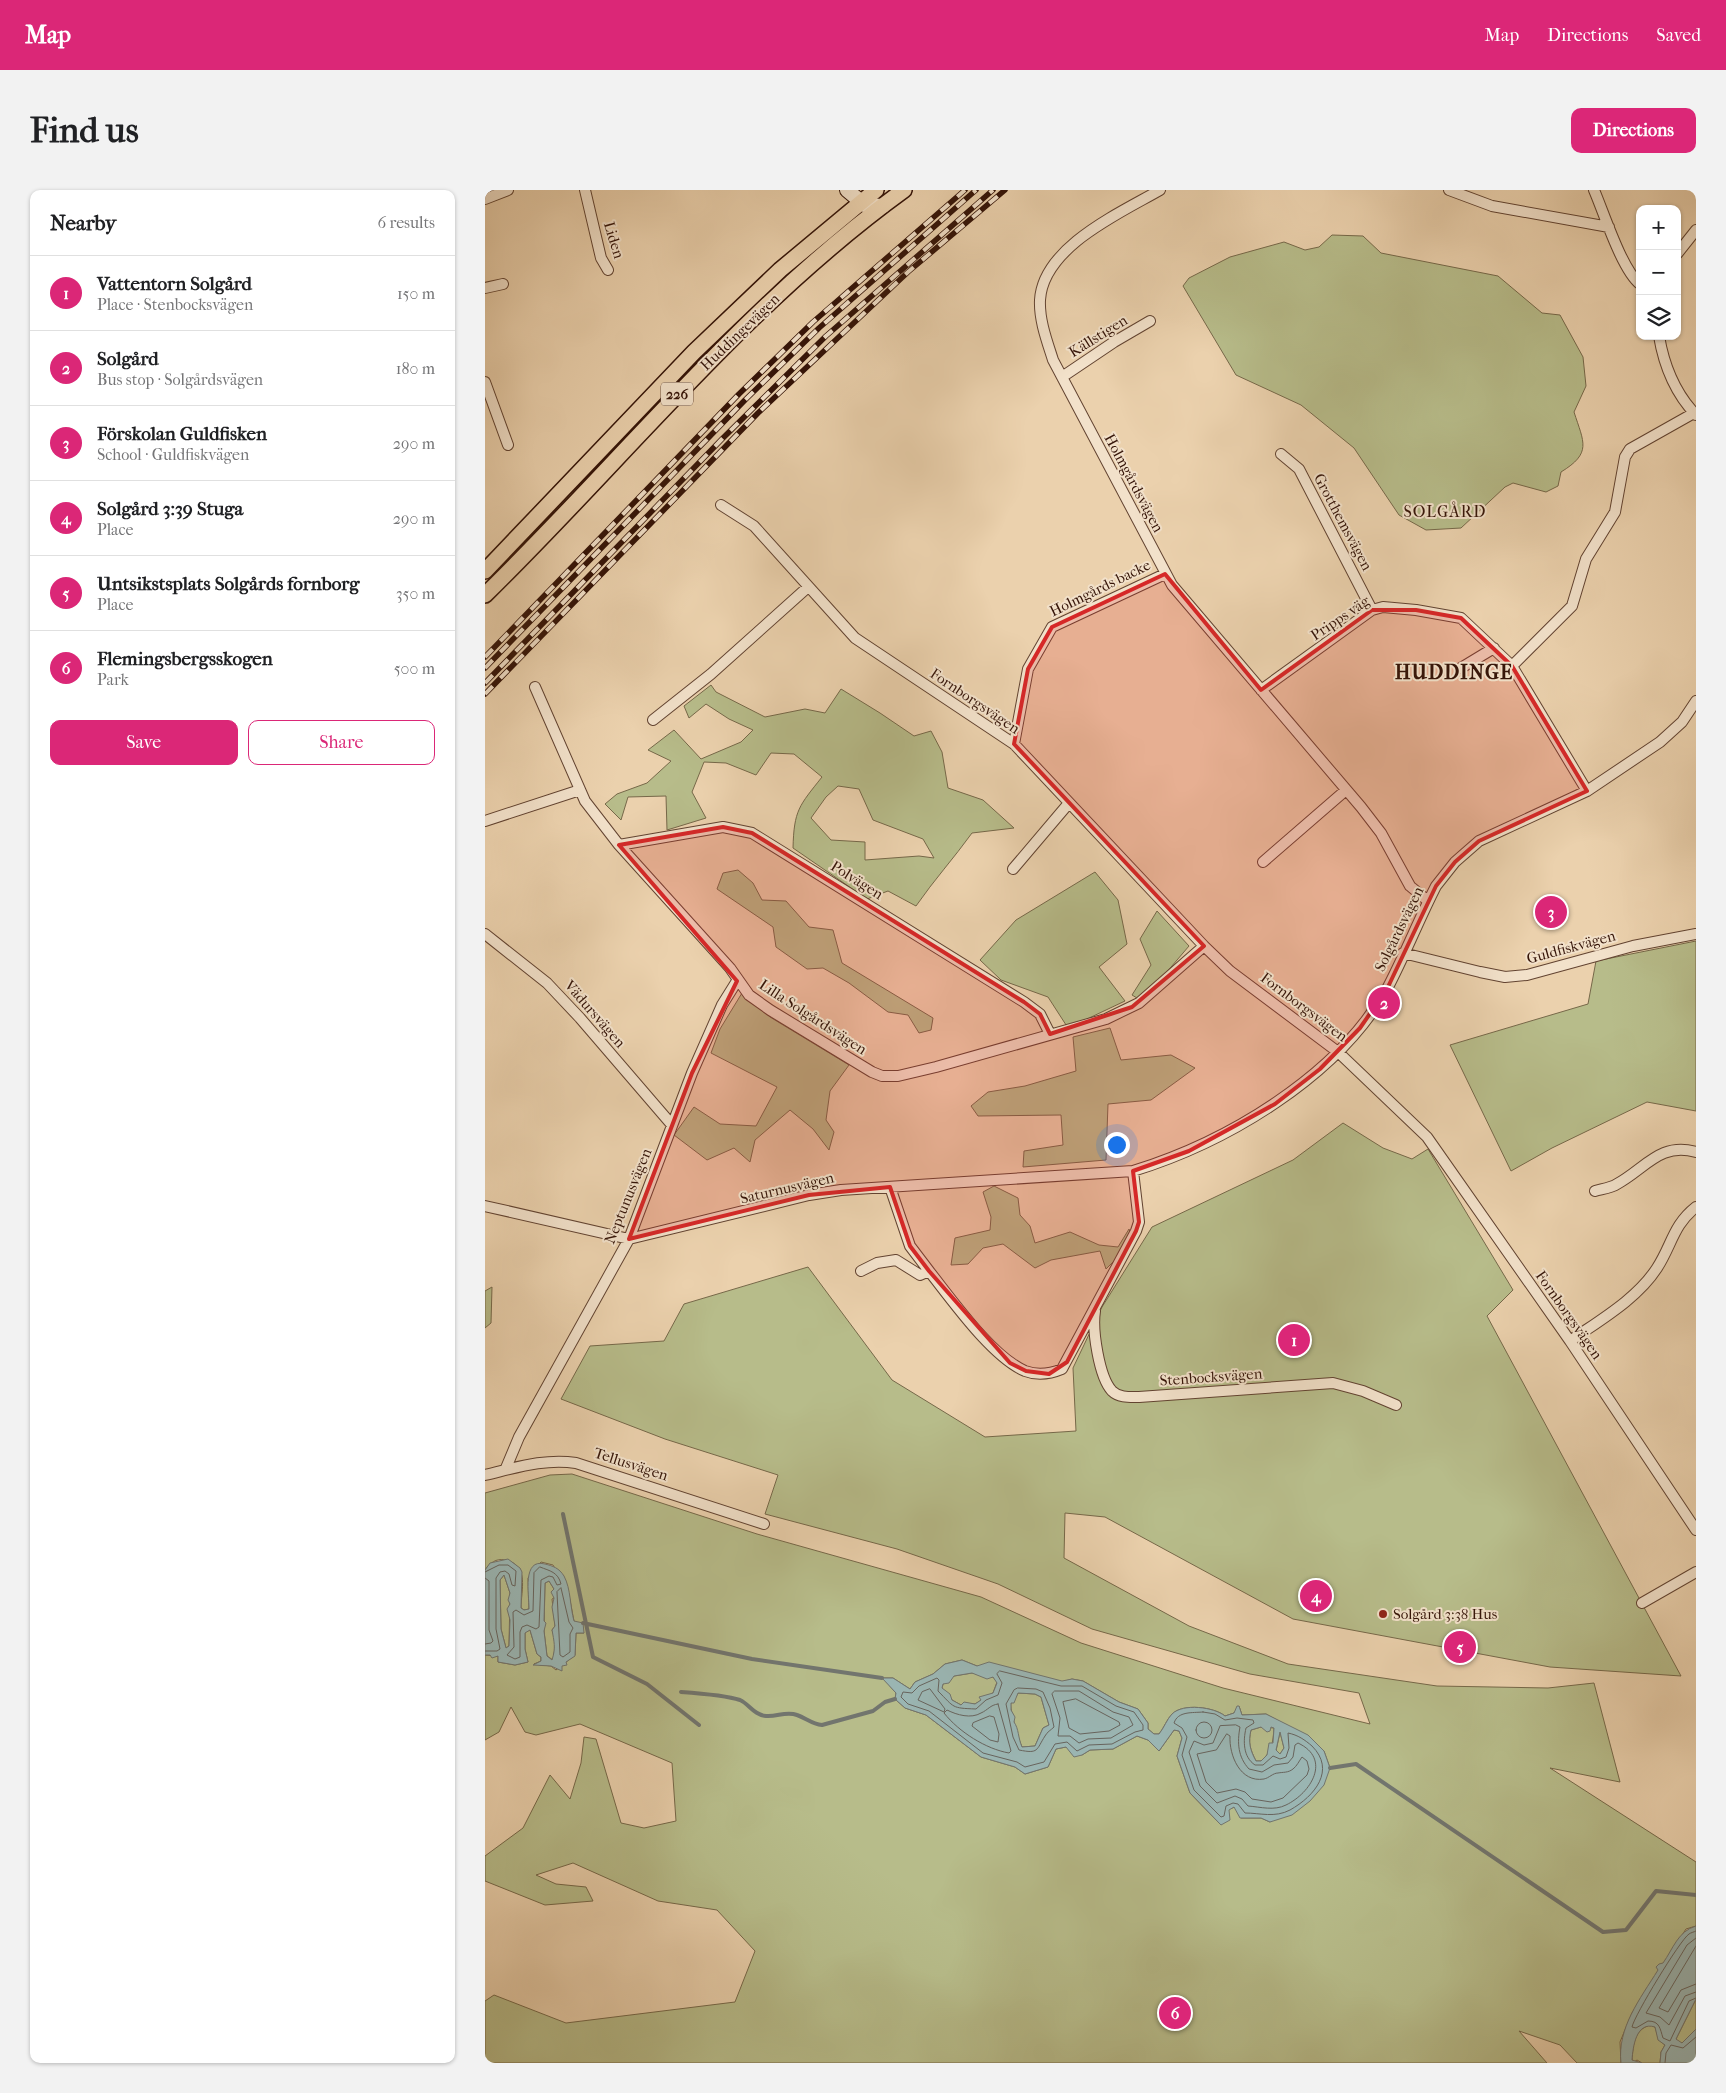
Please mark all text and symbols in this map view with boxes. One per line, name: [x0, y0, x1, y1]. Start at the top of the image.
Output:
text: Map: [25, 21, 71, 49]
text: Map: [1485, 25, 1519, 46]
text: Directions: [1547, 25, 1628, 46]
text: Saved: [1656, 25, 1701, 46]
button: Directions: [1571, 108, 1696, 153]
text: Find us: [30, 110, 139, 151]
map controls: [1636, 205, 1681, 340]
button: +: [1636, 205, 1681, 250]
text: Nearby: [50, 211, 116, 235]
text: 6 results: [377, 213, 435, 232]
street label: Liden: [600, 219, 628, 261]
button: −: [1636, 250, 1681, 295]
text: Vattentorn Solgård: [97, 273, 252, 295]
text: 1: [63, 284, 69, 303]
text: 150 m: [397, 284, 435, 303]
street label: Huddingevägen: [697, 289, 784, 374]
text: Place · Stenbocksvägen: [97, 295, 253, 314]
button: layers: [1636, 295, 1681, 340]
street label: Källstigen: [1065, 311, 1131, 361]
text: Solgård: [97, 348, 159, 370]
text: 2: [62, 359, 70, 378]
text: 180 m: [396, 359, 435, 378]
text: Bus stop · Solgårdsvägen: [97, 370, 263, 389]
road number: 226: [661, 382, 693, 405]
text: Förskolan Guldfisken: [97, 423, 267, 445]
street label: Holmgårdsvägen: [1100, 431, 1168, 536]
text: 3: [63, 434, 69, 453]
text: 290 m: [393, 434, 435, 453]
text: School · Guldfiskvägen: [97, 445, 249, 464]
street label: Grotthemsvägen: [1310, 470, 1376, 574]
text: Solgård 3:39 Stuga: [97, 498, 243, 520]
district label: SOLGÅRD: [1404, 501, 1486, 521]
text: 4: [61, 509, 71, 528]
text: 290 m: [393, 509, 435, 528]
text: Place: [97, 520, 133, 539]
street label: Holmgårds backe: [1047, 556, 1154, 620]
text: Untsikstsplats Solgårds fornborg: [97, 573, 359, 595]
text: 5: [63, 584, 69, 603]
text: 350 m: [396, 584, 435, 603]
street label: Pripps väg: [1307, 591, 1374, 644]
text: Place: [97, 595, 133, 614]
text: Flemingsbergsskogen: [97, 648, 273, 670]
text: 6: [62, 659, 70, 678]
text: 500 m: [394, 659, 435, 678]
district label: HUDDINGE: [1395, 661, 1513, 684]
street label: Fornborgsvägen: [927, 664, 1023, 738]
text: Park: [97, 670, 129, 689]
button: Save: [50, 720, 238, 765]
button: Share: [248, 720, 435, 765]
street label: Polvägen: [827, 857, 887, 903]
street label: Solgårdsvägen: [1371, 883, 1428, 975]
pin: 3: [1535, 893, 1567, 931]
street label: Guldfiskvägen: [1525, 926, 1618, 968]
street label: Fornborgsvägen: [1257, 968, 1351, 1046]
street label: Vädursvägen: [560, 976, 629, 1052]
street label: Lilla Solgårdsvägen: [756, 976, 870, 1059]
pin: 2: [1368, 984, 1400, 1022]
your location: [1104, 1132, 1130, 1158]
street label: Neptunusvägen: [601, 1145, 655, 1246]
street label: Saturnusvägen: [738, 1168, 836, 1208]
street label: Fornborgsvägen: [1532, 1267, 1606, 1363]
pin: 1: [1278, 1321, 1310, 1359]
street label: Stenbocksvägen: [1159, 1364, 1263, 1390]
street label: Tellusvägen: [592, 1444, 671, 1485]
pin: 4: [1300, 1577, 1332, 1615]
place label: Solgård 3:38 Hus: [1393, 1605, 1498, 1623]
marker: Solgård 3:38 Hus: [1377, 1608, 1389, 1620]
pin: 5: [1444, 1628, 1476, 1666]
pin: 6: [1159, 1994, 1191, 2032]

